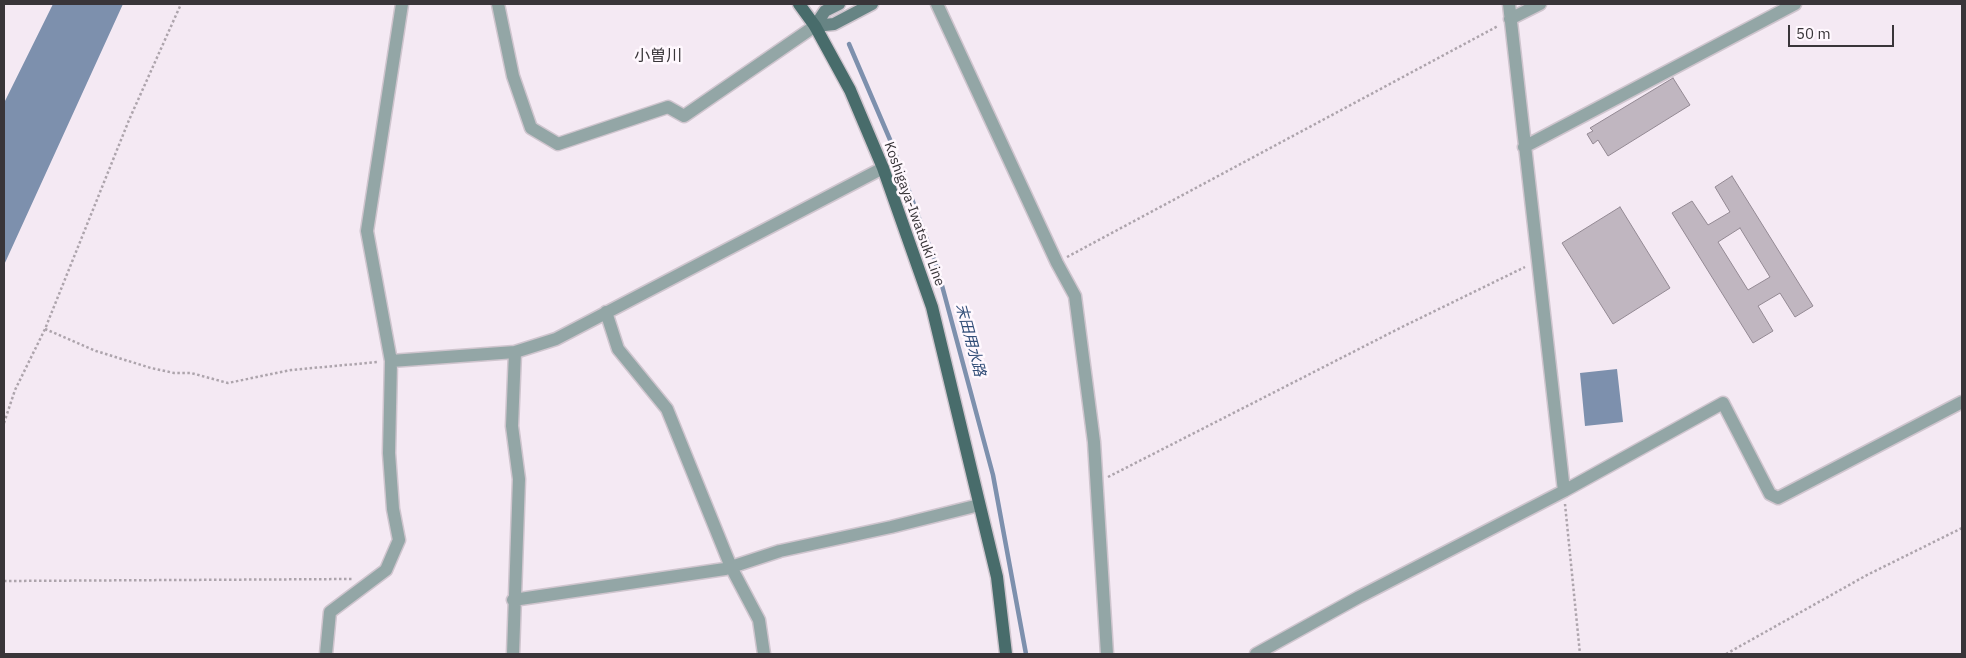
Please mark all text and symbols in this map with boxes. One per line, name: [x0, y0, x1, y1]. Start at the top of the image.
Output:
scale bar: [1791, 15, 1897, 47]
text: 50 m: [1796, 24, 1831, 43]
district label: 小曽川: [634, 46, 682, 66]
street label: Koshigaya-Iwatsuki Line: [880, 139, 948, 289]
water label: 末田用水路: [952, 301, 988, 379]

